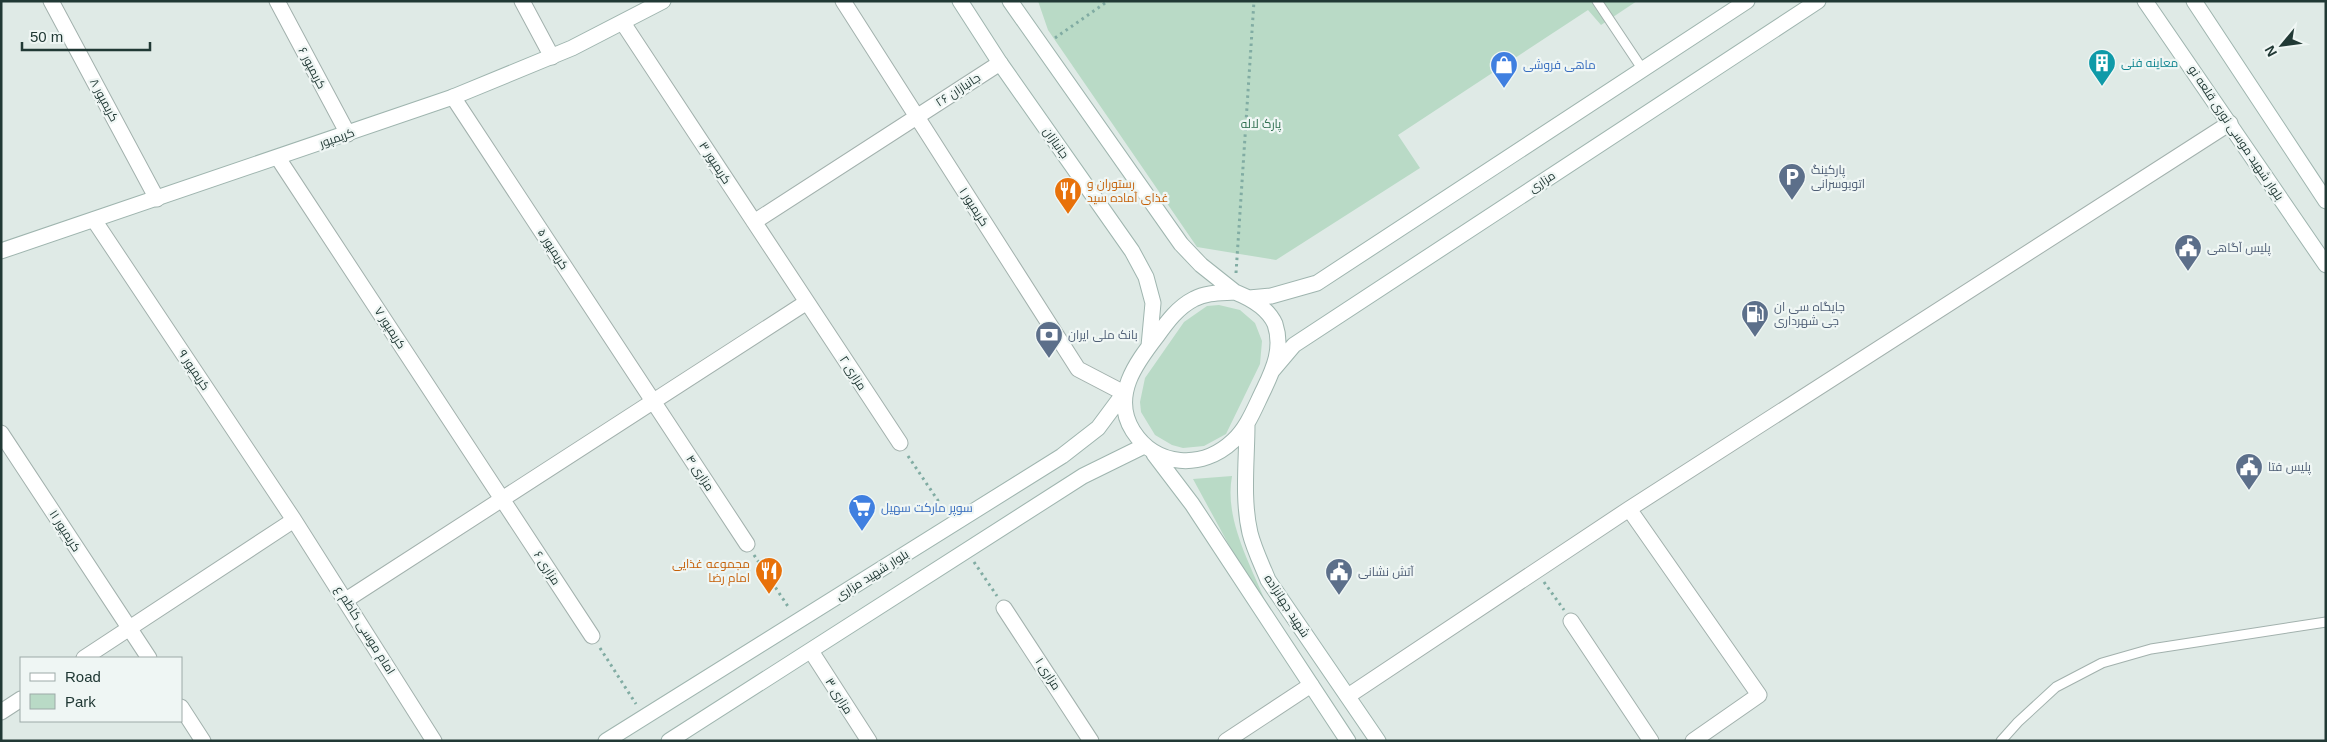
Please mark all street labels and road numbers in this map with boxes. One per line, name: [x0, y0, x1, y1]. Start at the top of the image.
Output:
street label: کریمپور ۶: [294, 45, 329, 92]
street label: بلوار شهید موسی نوری قلعه نو: [2186, 63, 2286, 203]
street label: جانبازان ۲۶: [933, 70, 983, 110]
street label: کریمپور ۸: [86, 76, 121, 124]
street label: جانبازان: [1040, 125, 1072, 161]
street label: کریمپور: [317, 126, 357, 152]
street label: کریمپور ۳: [695, 139, 734, 187]
street label: مزاری: [1526, 168, 1558, 196]
street label: کریمپور ۱: [956, 185, 992, 229]
street label: کریمپور ۵: [534, 226, 571, 273]
street label: کریمپور ۷: [371, 305, 409, 352]
street label: کریمپور ۹: [175, 347, 213, 393]
street label: مزاری ۲: [837, 353, 869, 393]
street label: مزاری ۴: [683, 453, 717, 493]
street label: کریمپور ۱۱: [46, 508, 84, 555]
street label: بلوار شهید مزاری: [833, 547, 911, 603]
street label: مزاری ۶: [531, 548, 563, 588]
street label: شهید جهانزاده: [1261, 572, 1313, 640]
street label: امام موسی کاظم ع: [331, 583, 398, 677]
street label: مزاری ۱: [1032, 655, 1064, 693]
street label: مزاری ۳: [822, 675, 856, 717]

